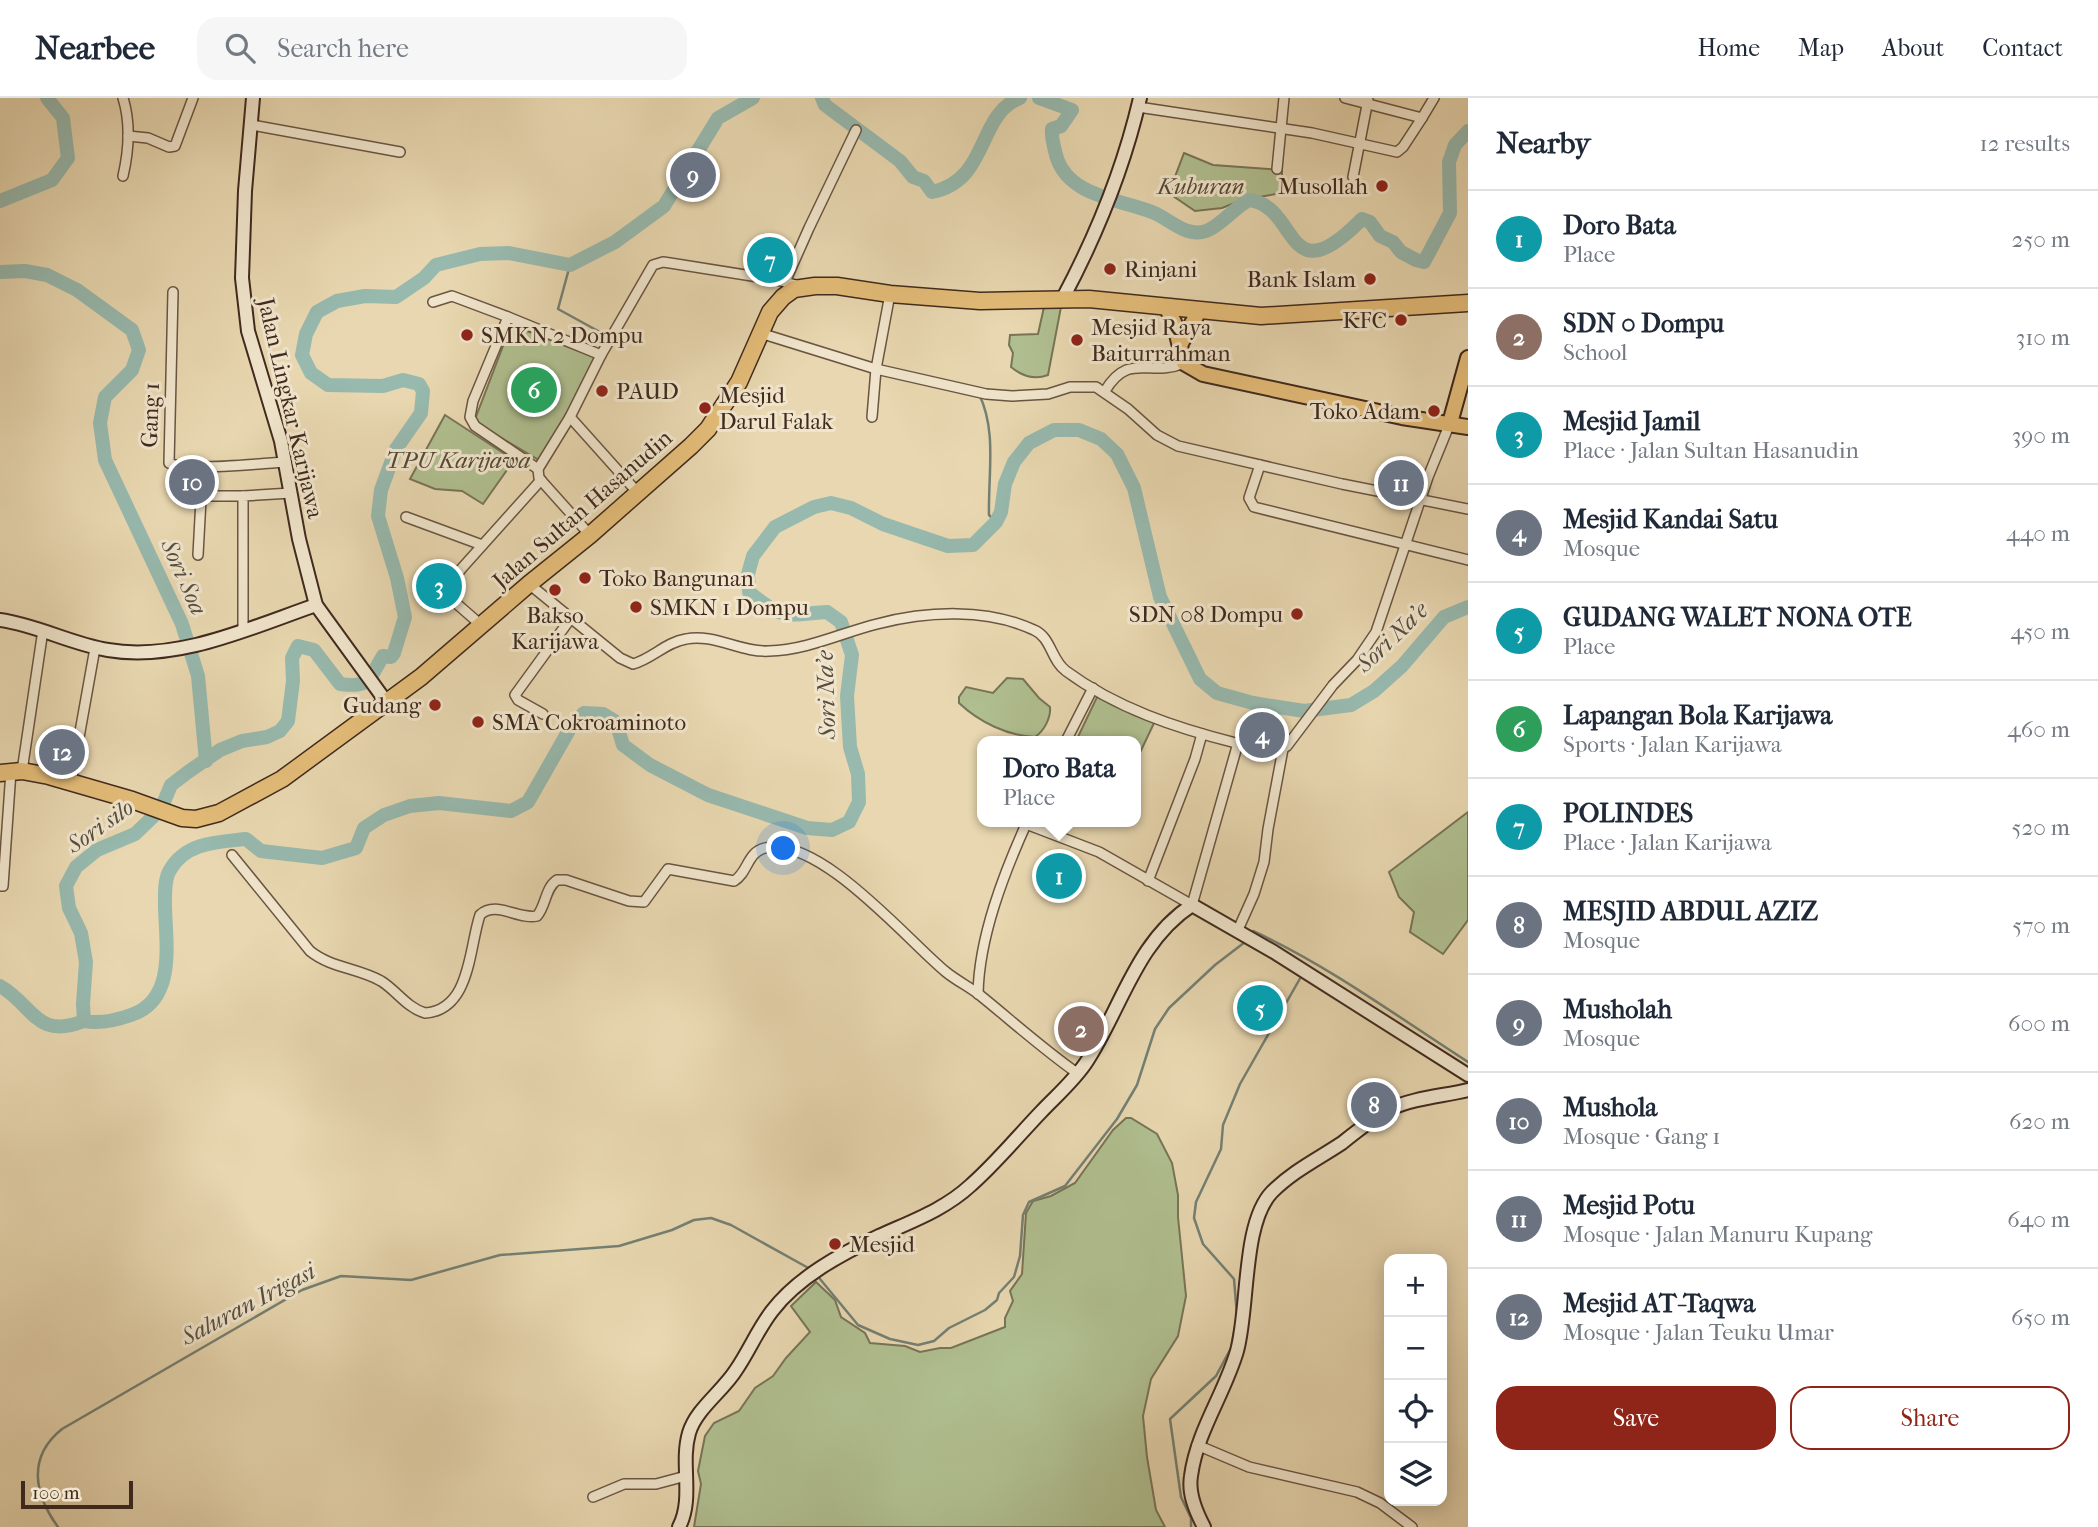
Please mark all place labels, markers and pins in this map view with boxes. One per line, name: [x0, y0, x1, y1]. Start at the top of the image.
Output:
pin: 9: [670, 149, 716, 201]
place label: Musollah: [1278, 173, 1368, 200]
marker: Musollah: [1374, 178, 1390, 194]
pin: 7: [747, 234, 793, 286]
place label: Rinjani: [1124, 256, 1198, 283]
marker: Rinjani: [1102, 261, 1118, 277]
place label: Bank Islam: [1247, 266, 1356, 293]
marker: Bank Islam: [1362, 271, 1378, 287]
place label: KFC: [1342, 307, 1387, 334]
marker: KFC: [1393, 312, 1409, 328]
place label: Mesjid Raya Baiturrahman: [1091, 314, 1231, 367]
place label: SMKN 2 Dompu: [481, 322, 643, 349]
marker: SMKN 2 Dompu: [459, 327, 475, 343]
marker: Mesjid Raya Baiturrahman: [1069, 332, 1085, 348]
pin: 6: [511, 364, 557, 416]
place label: PAUD: [616, 378, 679, 405]
place label: Mesjid Darul Falak: [719, 382, 834, 435]
marker: PAUD: [594, 383, 610, 399]
place label: Toko Adam: [1310, 398, 1420, 425]
marker: Mesjid Darul Falak: [697, 400, 713, 416]
marker: Toko Adam: [1426, 403, 1442, 419]
pin: 10: [169, 456, 215, 508]
pin: 11: [1378, 457, 1424, 509]
pin: 3: [416, 560, 462, 612]
place label: Toko Bangunan: [599, 565, 755, 592]
marker: Toko Bangunan: [577, 570, 593, 586]
marker: Bakso Karijawa: [547, 582, 563, 598]
place label: SMKN 1 Dompu: [650, 594, 809, 621]
marker: SMKN 1 Dompu: [628, 599, 644, 615]
place label: SDN 08 Dompu: [1129, 601, 1283, 628]
place label: Bakso Karijawa: [511, 602, 599, 655]
marker: SDN 08 Dompu: [1289, 606, 1305, 622]
place label: Gudang: [343, 692, 422, 719]
marker: Gudang: [427, 697, 443, 713]
place label: SMA Cokroaminoto: [492, 709, 686, 736]
pin: 4: [1239, 709, 1285, 761]
marker: SMA Cokroaminoto: [470, 714, 486, 730]
pin: 12: [39, 726, 85, 778]
pin: 1: [1036, 850, 1082, 902]
pin: 5: [1237, 982, 1283, 1034]
pin: 2: [1058, 1003, 1104, 1055]
pin: 8: [1351, 1079, 1397, 1131]
place label: Mesjid: [849, 1231, 915, 1258]
marker: Mesjid: [827, 1236, 843, 1252]

